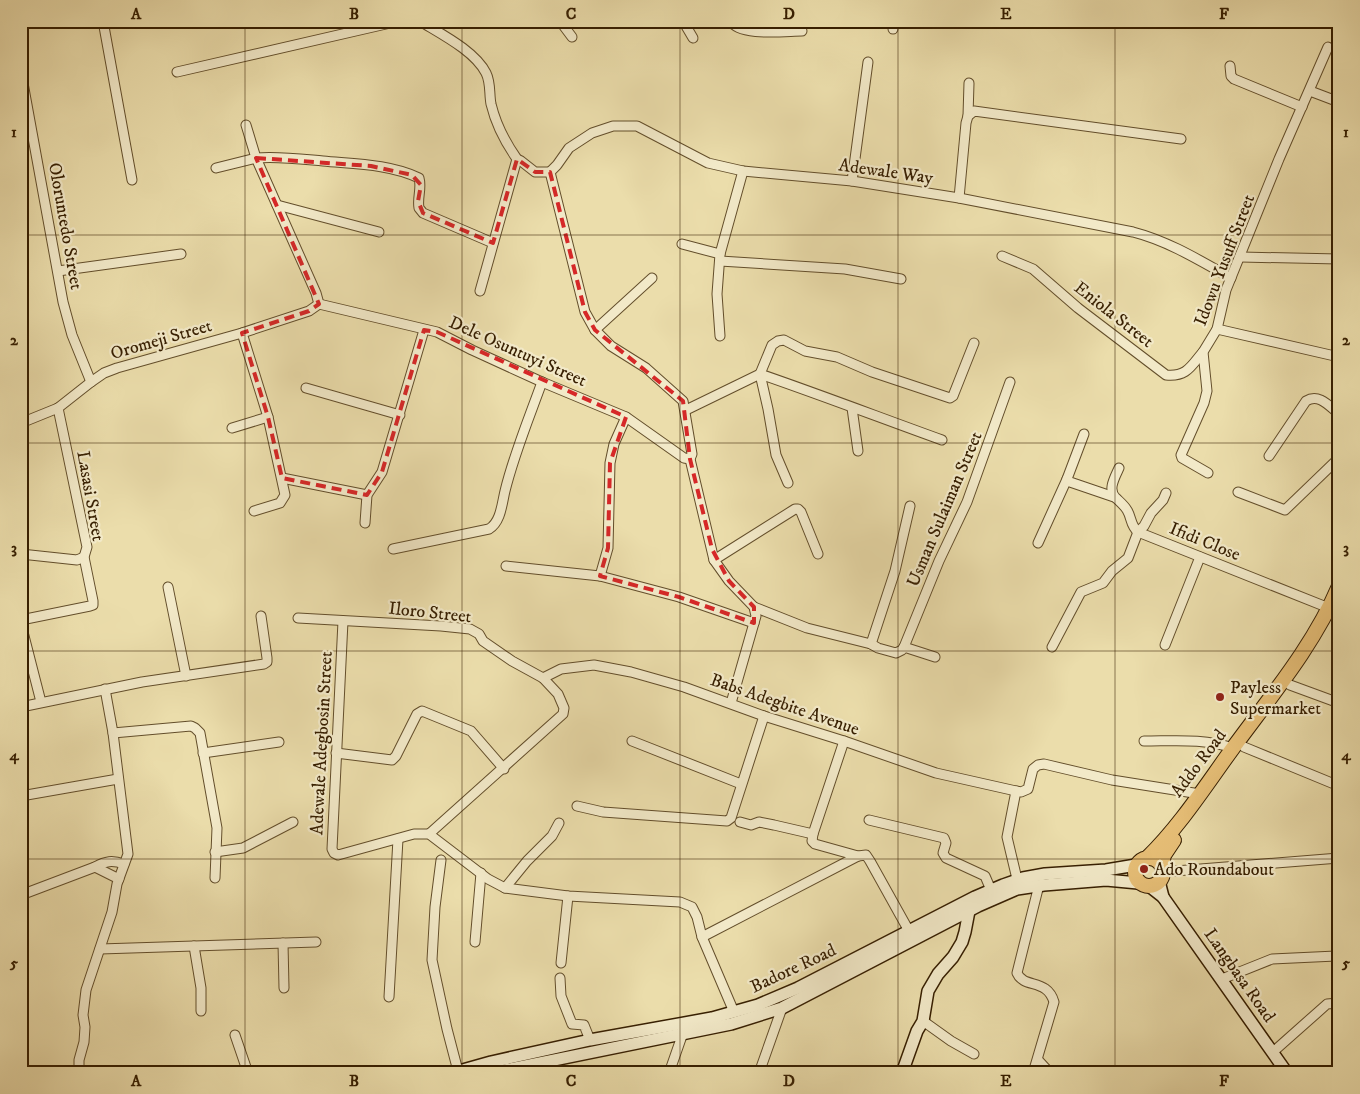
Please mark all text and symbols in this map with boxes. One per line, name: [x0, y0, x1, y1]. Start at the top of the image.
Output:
text: A: [130, 4, 142, 24]
text: B: [349, 4, 359, 24]
text: C: [566, 4, 576, 24]
text: D: [783, 4, 795, 24]
text: E: [1000, 4, 1012, 24]
text: F: [1219, 4, 1229, 24]
text: 1: [11, 122, 17, 142]
text: 1: [1343, 122, 1349, 142]
street label: Adewale Way: [837, 154, 935, 190]
street label: Oloruntedo Street: [43, 161, 87, 292]
street label: Idowu Yusuff Street: [1190, 191, 1260, 329]
street label: Eniola Street: [1069, 277, 1158, 353]
street label: Dele Osuntuyi Street: [445, 312, 590, 392]
street label: Oromeji Street: [108, 315, 215, 365]
text: 2: [10, 330, 19, 350]
text: 2: [1342, 330, 1351, 350]
street label: Usman Sulaiman Street: [902, 428, 988, 590]
street label: Lasasi Street: [71, 449, 109, 543]
street label: Ifidi Close: [1166, 518, 1243, 566]
text: 3: [11, 538, 17, 558]
text: 3: [1343, 538, 1349, 558]
street label: Iloro Street: [387, 598, 473, 628]
street label: Adewale Adegbosin Street: [306, 650, 338, 836]
street label: Babs Adegbite Avenue: [707, 669, 862, 741]
place label: Payless Supermarket: [1230, 677, 1321, 720]
marker: Payless Supermarket: [1214, 691, 1226, 703]
street label: Addo Road: [1166, 725, 1231, 802]
text: 4: [8, 745, 19, 765]
text: 4: [1340, 745, 1351, 765]
place label: Ado Roundabout: [1154, 859, 1274, 881]
marker: Ado Roundabout: [1138, 863, 1150, 875]
street label: Langbasa Road: [1199, 924, 1280, 1027]
street label: Badore Road: [747, 939, 840, 998]
text: 5: [9, 953, 18, 973]
text: 5: [1341, 953, 1350, 973]
text: A: [130, 1071, 142, 1091]
text: B: [349, 1071, 359, 1091]
text: C: [566, 1071, 576, 1091]
text: D: [783, 1071, 795, 1091]
text: E: [1000, 1071, 1012, 1091]
text: F: [1219, 1071, 1229, 1091]

